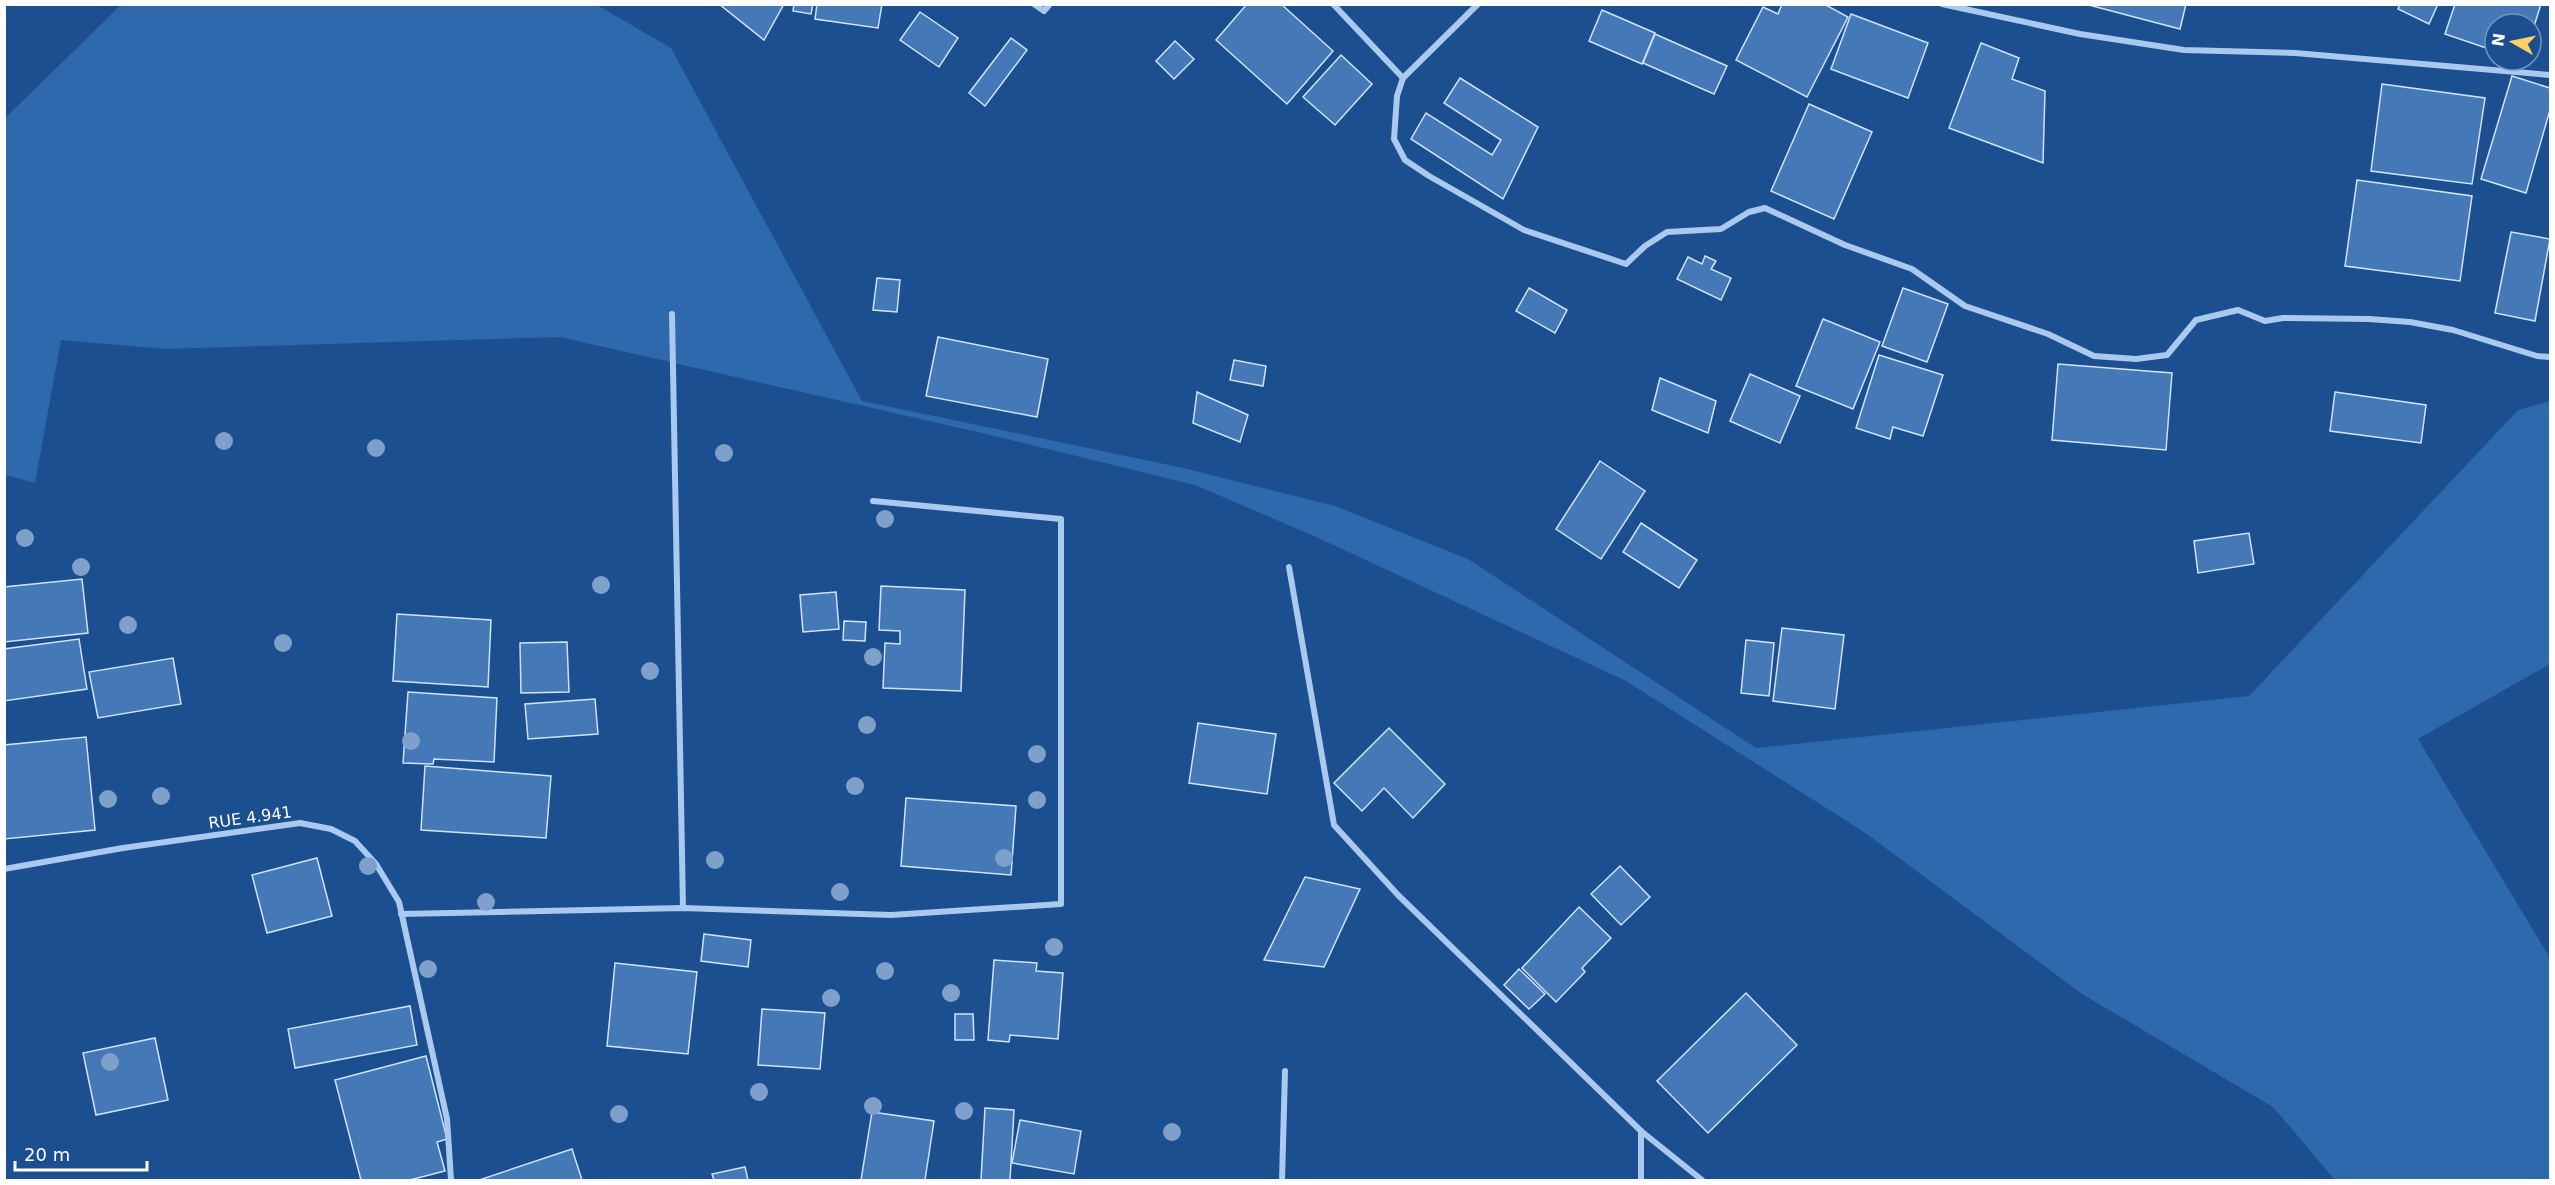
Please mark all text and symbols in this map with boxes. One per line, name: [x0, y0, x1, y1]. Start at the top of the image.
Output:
north arrow: [2483, 12, 2543, 72]
text: N: [2488, 32, 2509, 48]
street label: RUE 4.941: [207, 802, 293, 833]
scale bar: [15, 1134, 147, 1172]
text: 20 m: [24, 1144, 70, 1165]

